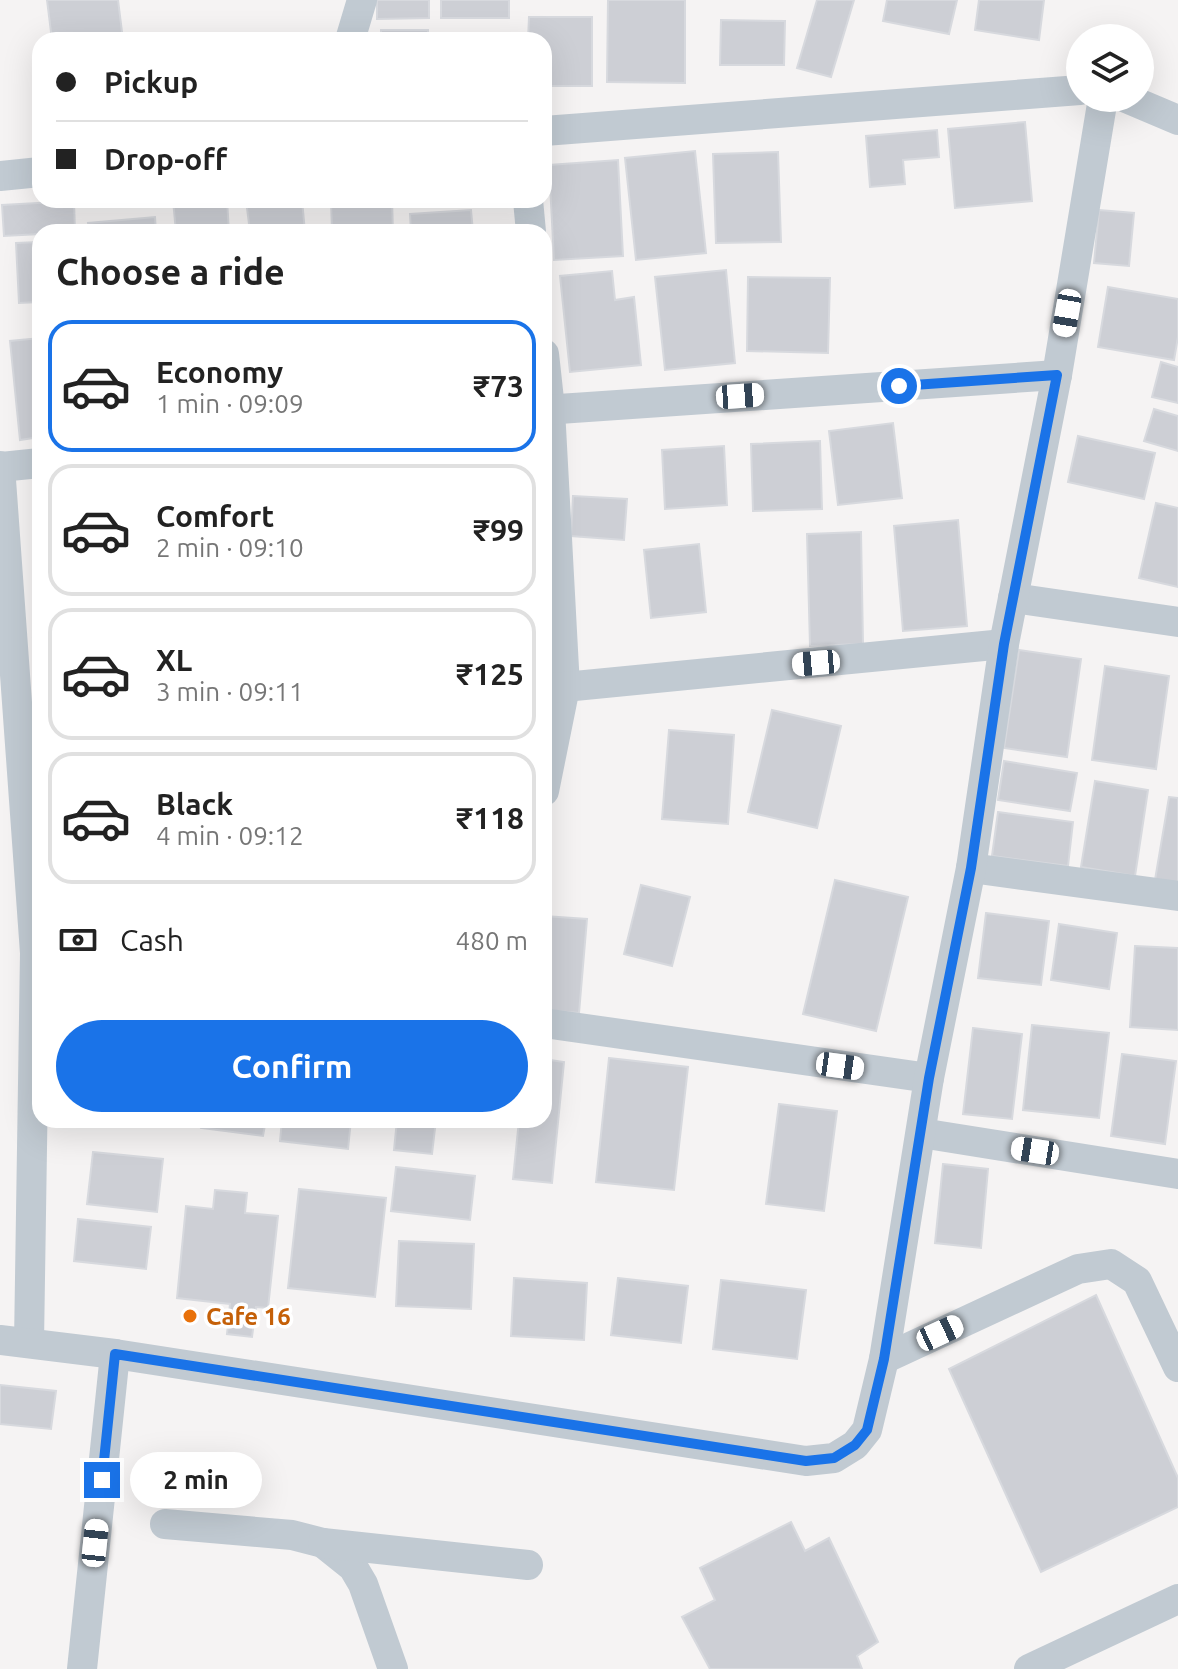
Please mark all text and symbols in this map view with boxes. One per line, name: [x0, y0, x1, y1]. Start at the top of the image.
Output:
map controls: [1066, 24, 1154, 112]
button: layers: [1066, 24, 1154, 112]
text: Pickup: [104, 65, 198, 99]
text: Drop-off: [104, 142, 227, 176]
text: Choose a ride: [56, 251, 285, 292]
car: [1051, 287, 1083, 339]
icon: car: [60, 350, 132, 422]
text: Economy: [156, 355, 283, 389]
route start: [881, 368, 917, 404]
text: ₹73: [473, 369, 524, 403]
car: [715, 382, 765, 410]
text: 1 min · 09:09: [156, 389, 304, 418]
icon: car: [60, 494, 132, 566]
text: Comfort: [156, 499, 274, 533]
text: ₹99: [473, 513, 524, 547]
text: 2 min · 09:10: [156, 533, 304, 562]
icon: car: [60, 638, 132, 710]
text: XL: [156, 643, 192, 677]
car: [791, 649, 841, 677]
text: ₹125: [456, 657, 524, 691]
text: 3 min · 09:11: [156, 677, 304, 706]
icon: car: [60, 782, 132, 854]
text: Black: [156, 787, 233, 821]
text: ₹118: [456, 801, 524, 835]
text: 4 min · 09:12: [156, 821, 304, 850]
icon: cash: [56, 918, 100, 962]
text: Cash: [120, 923, 184, 957]
text: 480 m: [456, 926, 528, 955]
button: Confirm: [56, 1020, 528, 1112]
car: [815, 1051, 865, 1081]
car: [1009, 1135, 1061, 1167]
place label: Cafe 16: [206, 1303, 291, 1330]
marker: Cafe 16: [181, 1307, 199, 1325]
car: [913, 1312, 967, 1354]
callout: 2 min: [130, 1452, 262, 1508]
route end: [84, 1462, 120, 1498]
text: 2 min: [163, 1465, 229, 1494]
car: [81, 1518, 109, 1568]

